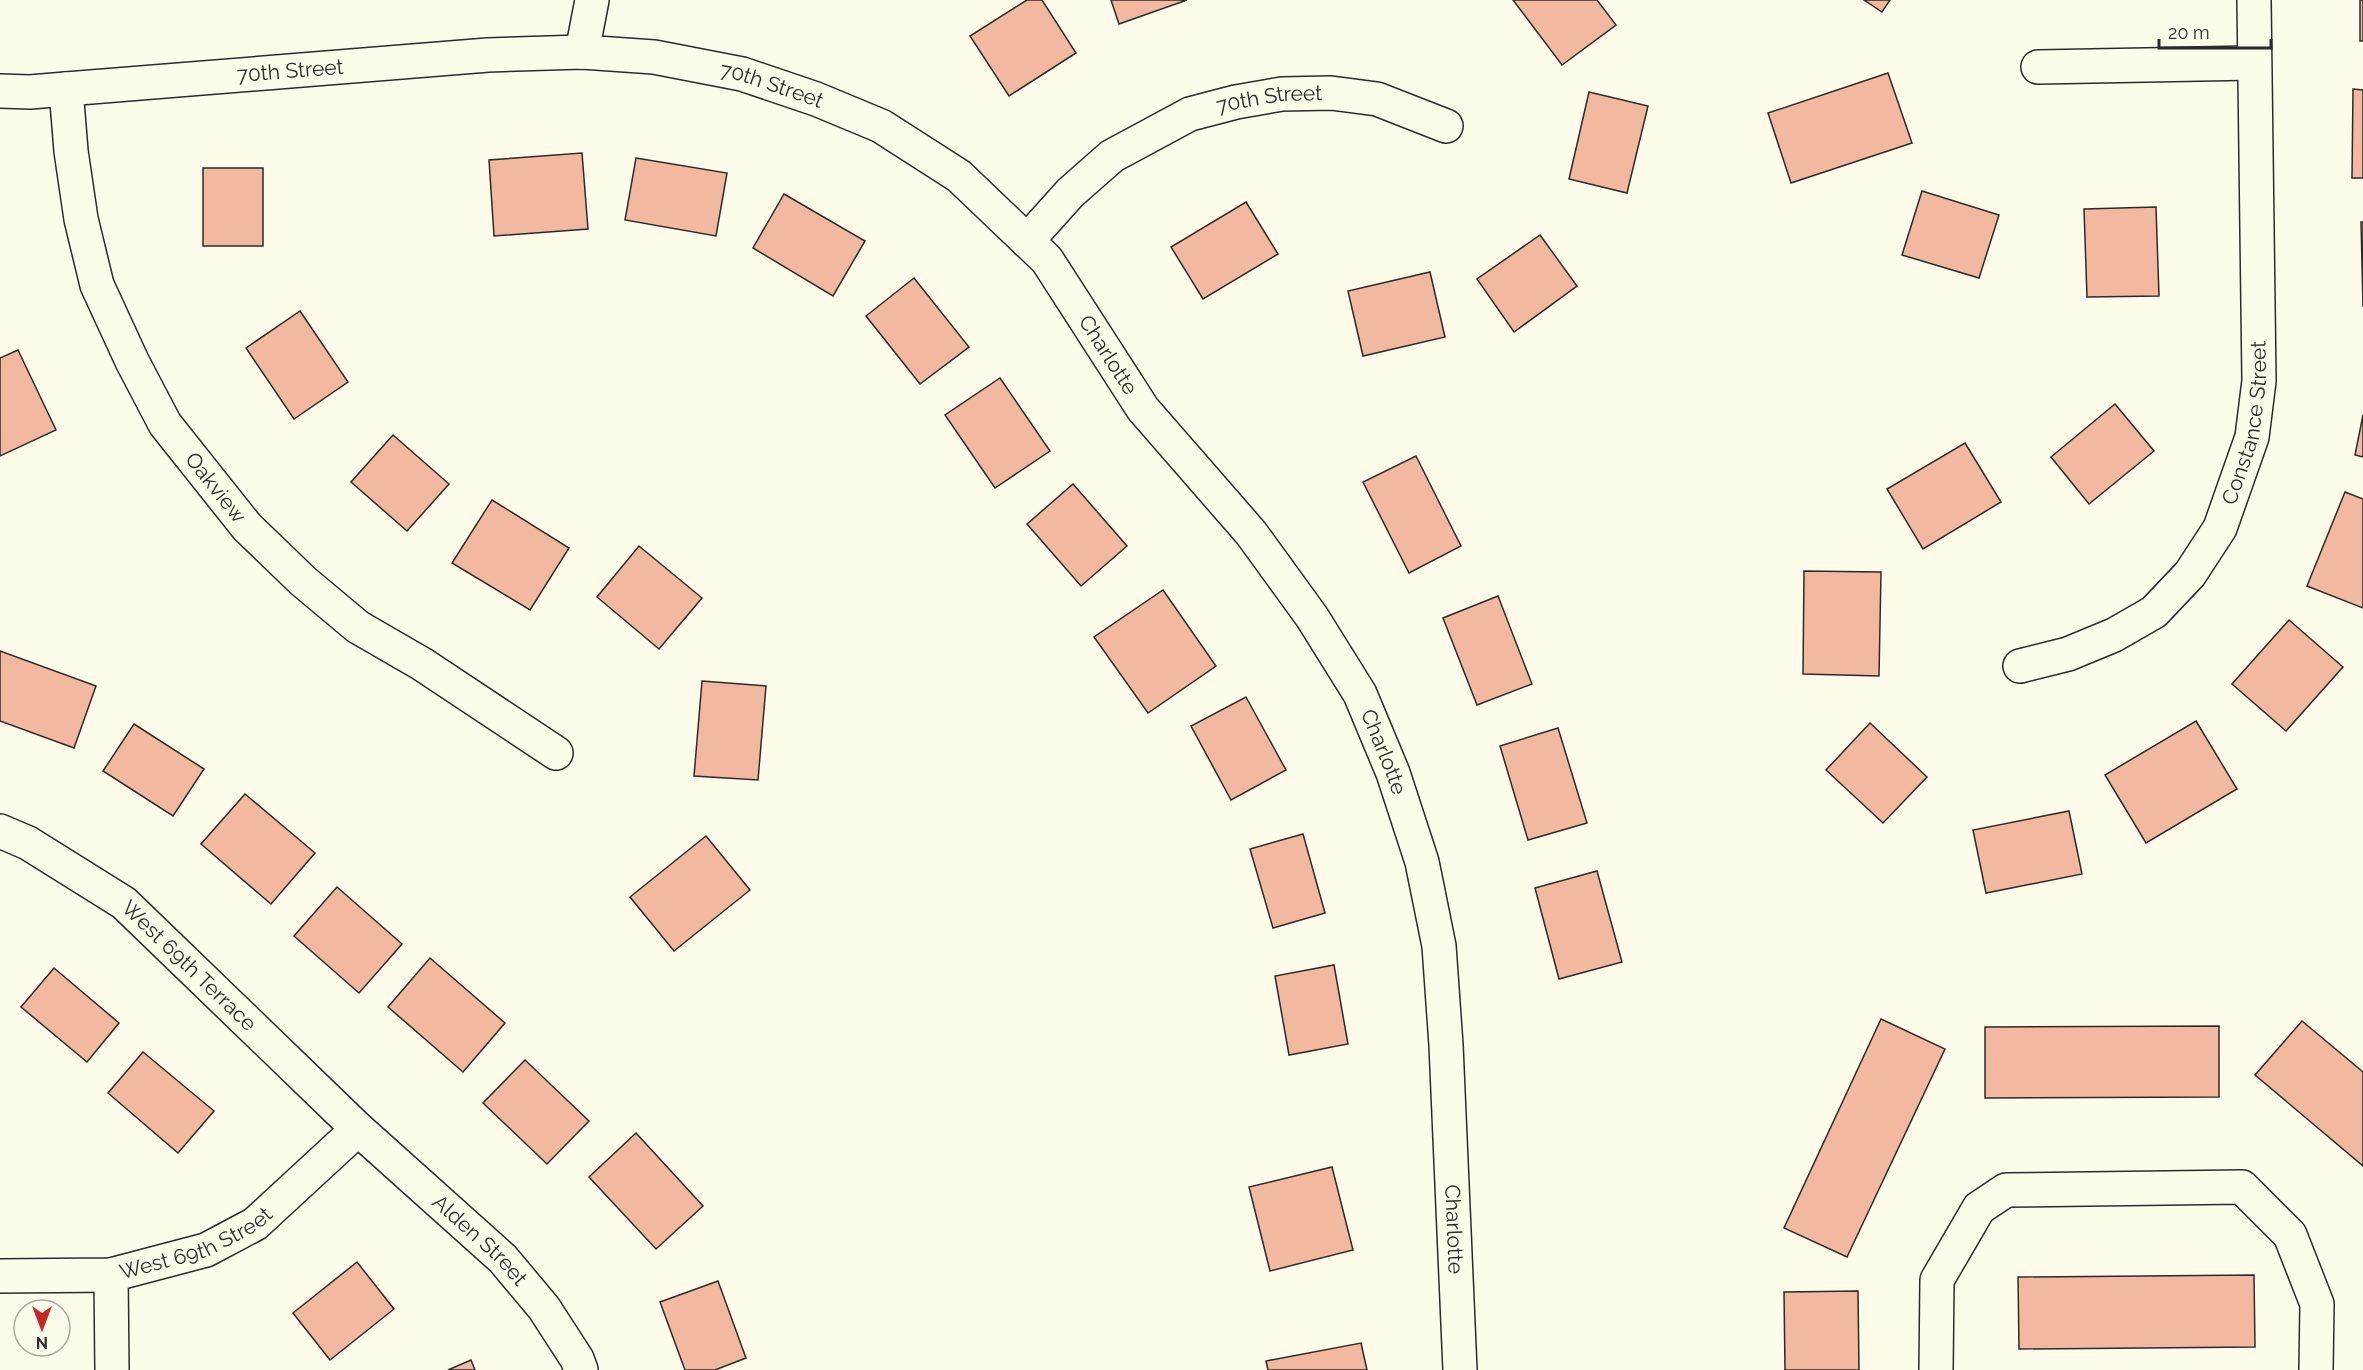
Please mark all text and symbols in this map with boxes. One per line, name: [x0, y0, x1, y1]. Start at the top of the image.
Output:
scale bar: [2159, 12, 2272, 50]
text: 20 m: [2168, 22, 2210, 43]
street label: 70th Street: [236, 54, 344, 87]
street label: 70th Street: [718, 57, 827, 113]
street label: 70th Street: [1213, 80, 1322, 119]
street label: Charlotte: [1074, 310, 1143, 399]
street label: Constance Street: [2216, 341, 2271, 508]
street label: Oakview: [180, 447, 252, 528]
street label: Charlotte: [1356, 705, 1412, 798]
street label: West 69th Terrace: [117, 895, 262, 1036]
street label: Charlotte: [1440, 1184, 1469, 1275]
street label: Alden Street: [428, 1189, 533, 1290]
street label: West 69th Street: [117, 1202, 277, 1284]
north arrow: [12, 1298, 72, 1358]
text: N: [36, 1333, 48, 1352]

